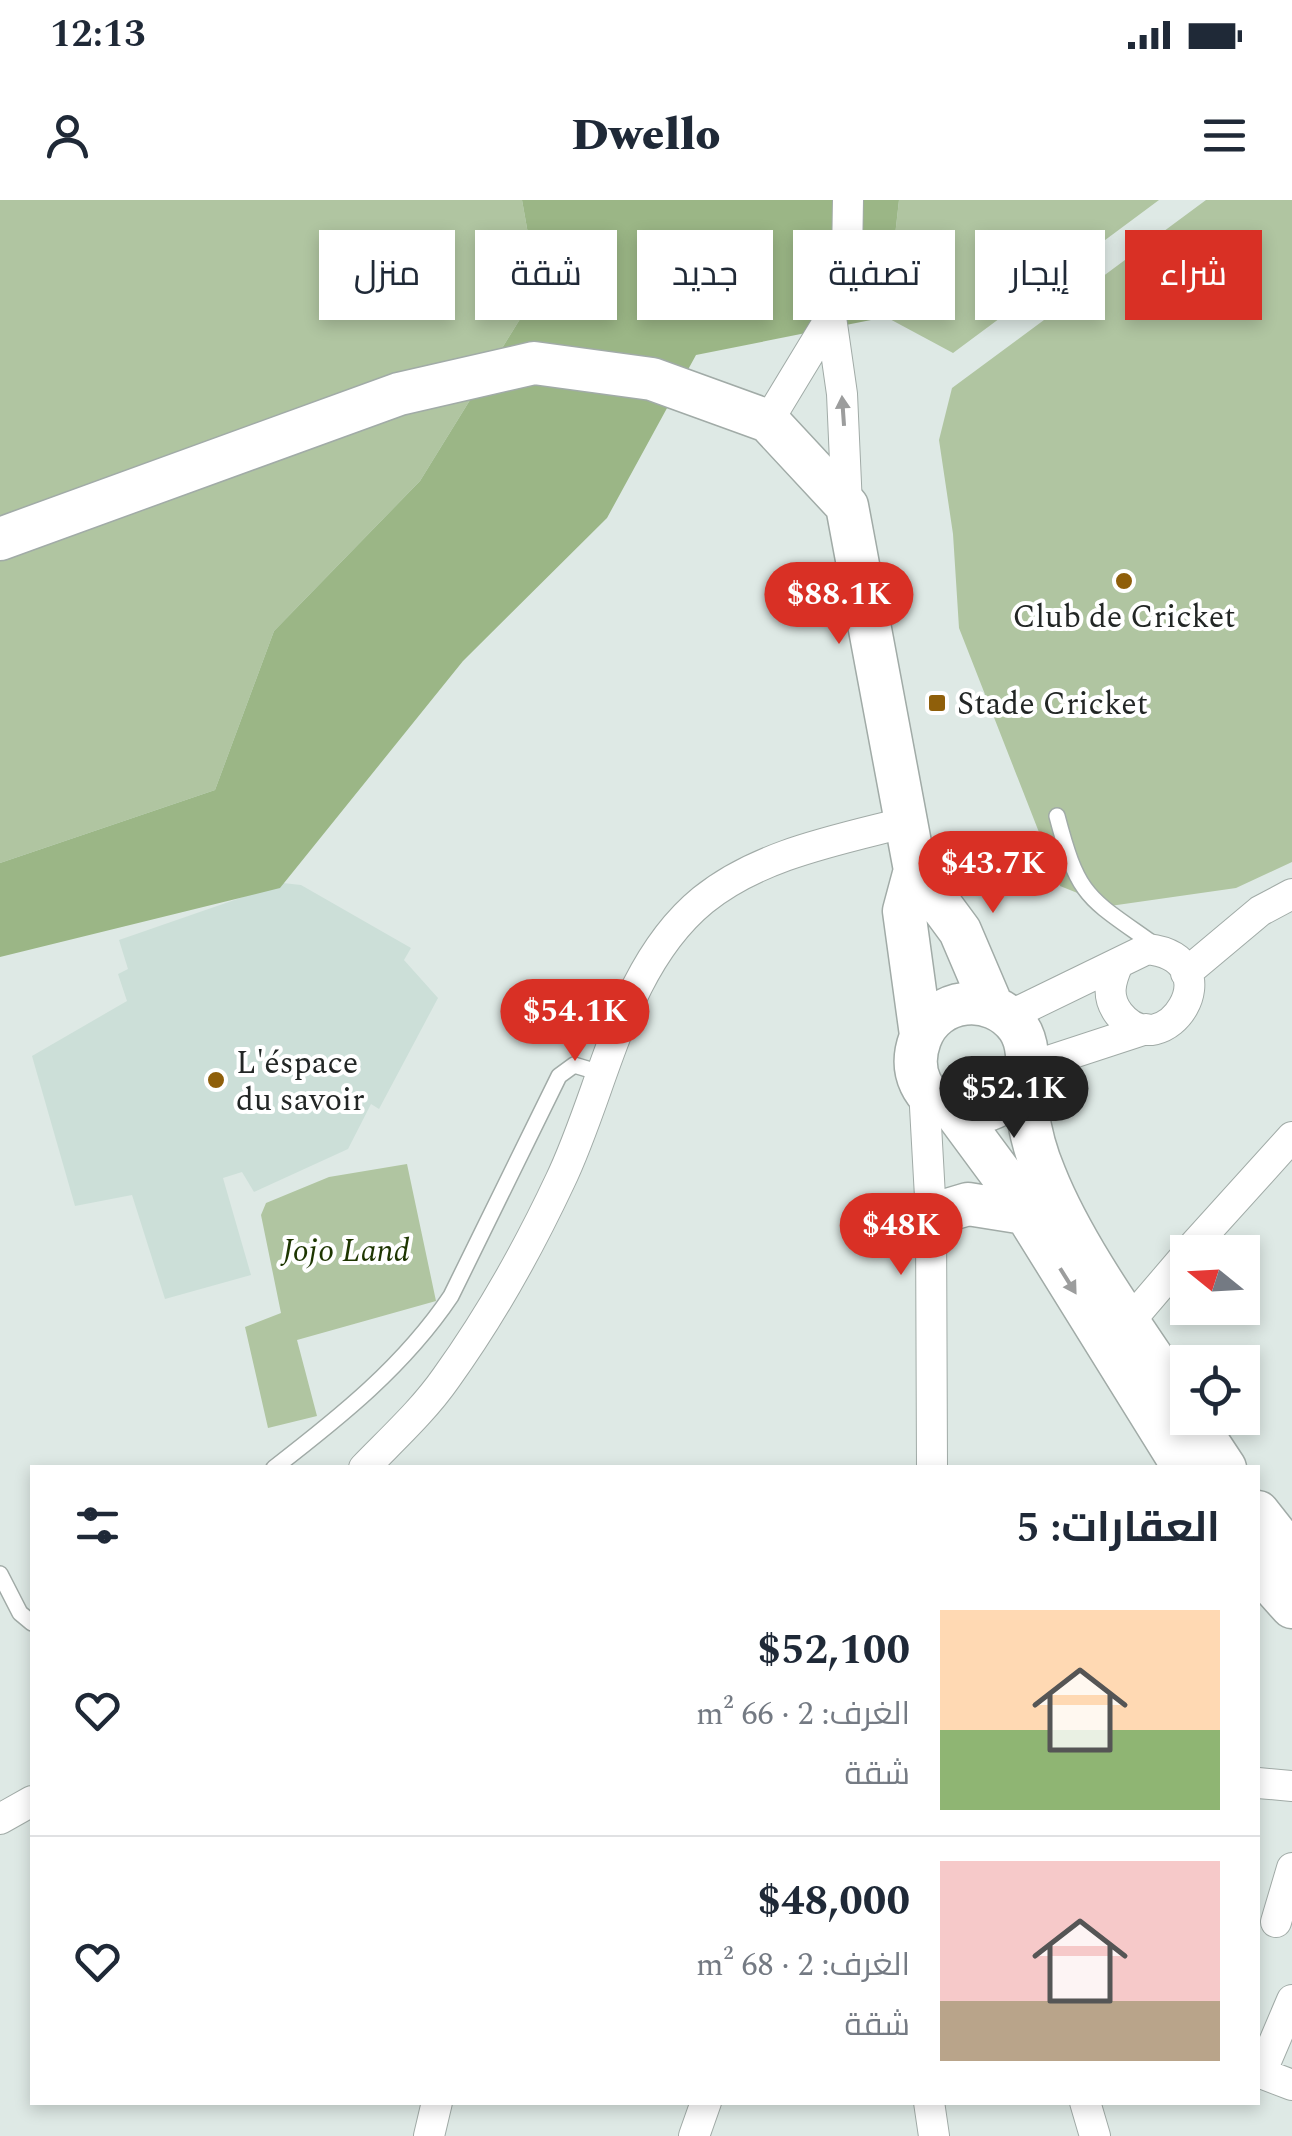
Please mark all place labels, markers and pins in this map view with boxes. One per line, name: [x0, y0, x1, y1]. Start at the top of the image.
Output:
pin: $88.1K: [758, 562, 920, 647]
marker: Club de Cricket: [1113, 570, 1135, 592]
place label: Club de Cricket: [1012, 593, 1236, 642]
place label: Stade Cricket: [957, 680, 1148, 729]
marker: Stade Cricket: [926, 692, 948, 714]
pin: $43.7K: [912, 831, 1074, 916]
pin: $54.1K: [494, 979, 656, 1064]
place label: L'éspace du savoir: [236, 1039, 365, 1125]
pin: $52.1K: [933, 1056, 1095, 1141]
marker: L'éspace du savoir: [205, 1069, 227, 1091]
pin: $48K: [842, 1193, 960, 1278]

